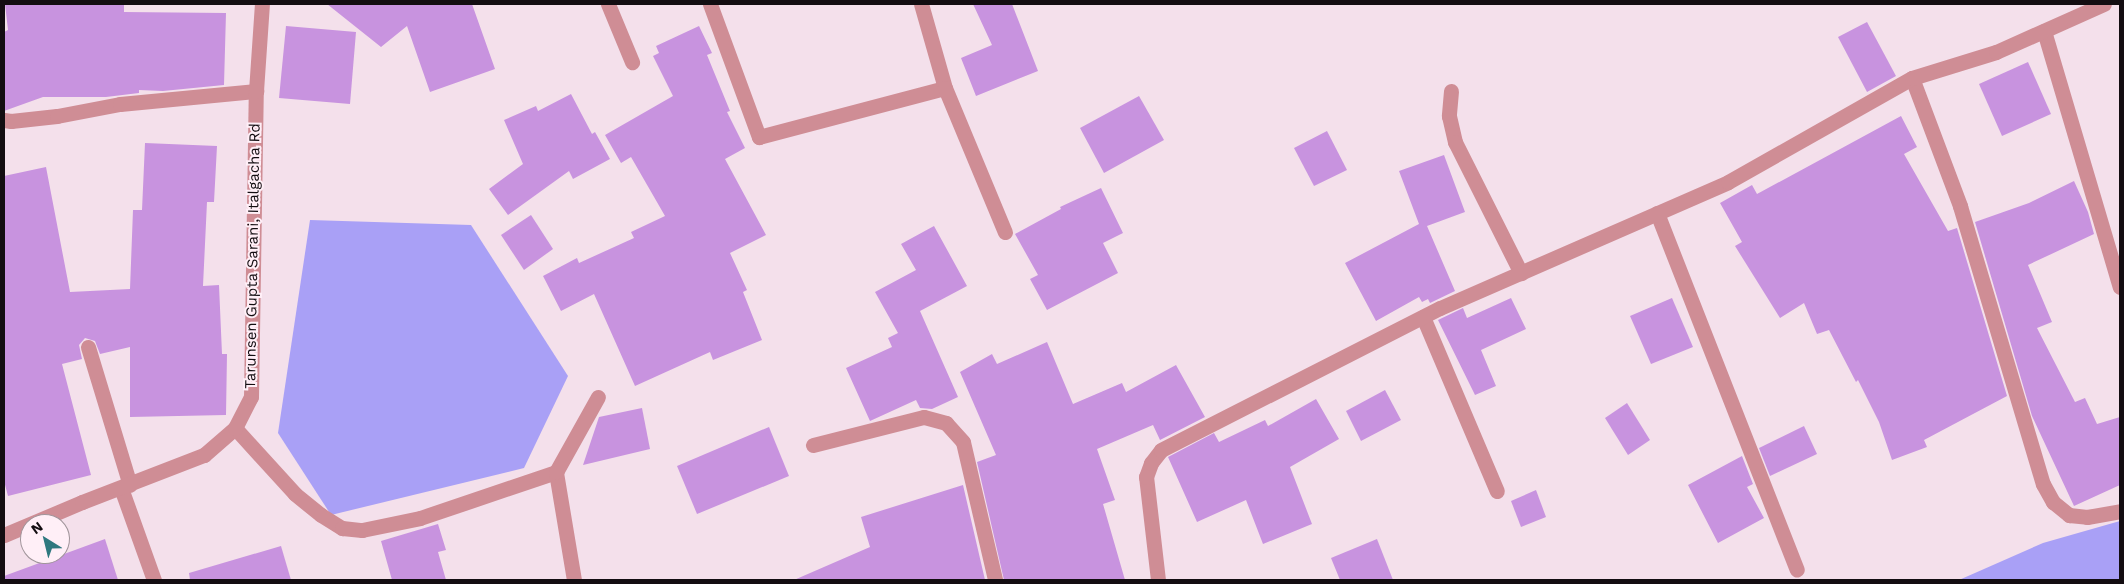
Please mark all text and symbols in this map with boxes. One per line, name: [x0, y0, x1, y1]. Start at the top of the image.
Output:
street label: Tarunsen Gupta Sarani, Italgacha Rd: [242, 123, 264, 389]
north arrow: [20, 514, 70, 564]
text: N: [28, 518, 46, 537]

